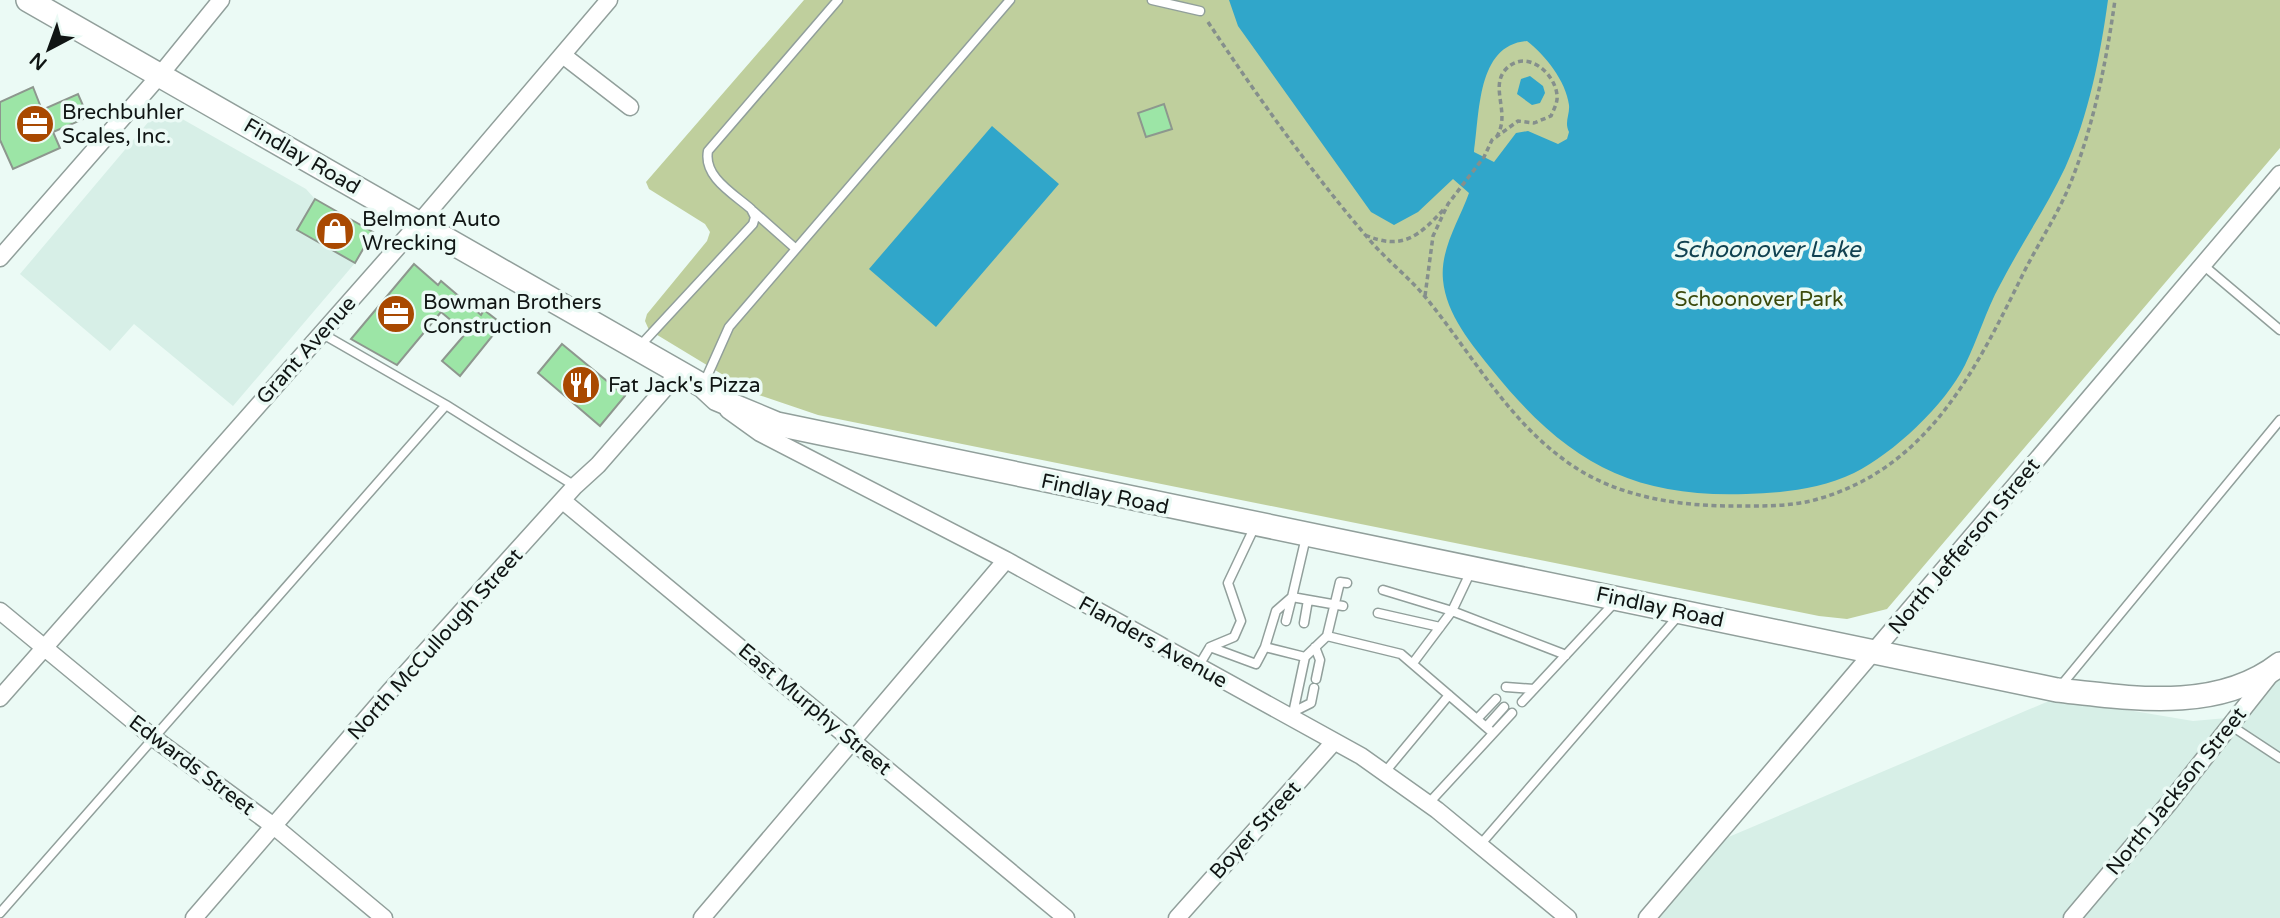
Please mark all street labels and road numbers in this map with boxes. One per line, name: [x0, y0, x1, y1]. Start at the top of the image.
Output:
street label: Findlay Road: [239, 113, 364, 200]
street label: Grant Avenue: [251, 291, 362, 410]
street label: North Jefferson Street: [1883, 453, 2045, 639]
street label: Findlay Road: [1039, 469, 1171, 520]
street label: North McCullough Street: [343, 543, 528, 745]
street label: Findlay Road: [1594, 582, 1726, 633]
street label: Flanders Avenue: [1074, 591, 1232, 694]
street label: East Murphy Street: [733, 638, 896, 781]
street label: North Jackson Street: [2101, 702, 2252, 880]
street label: Edwards Street: [124, 710, 260, 821]
street label: Boyer Street: [1205, 776, 1306, 885]

